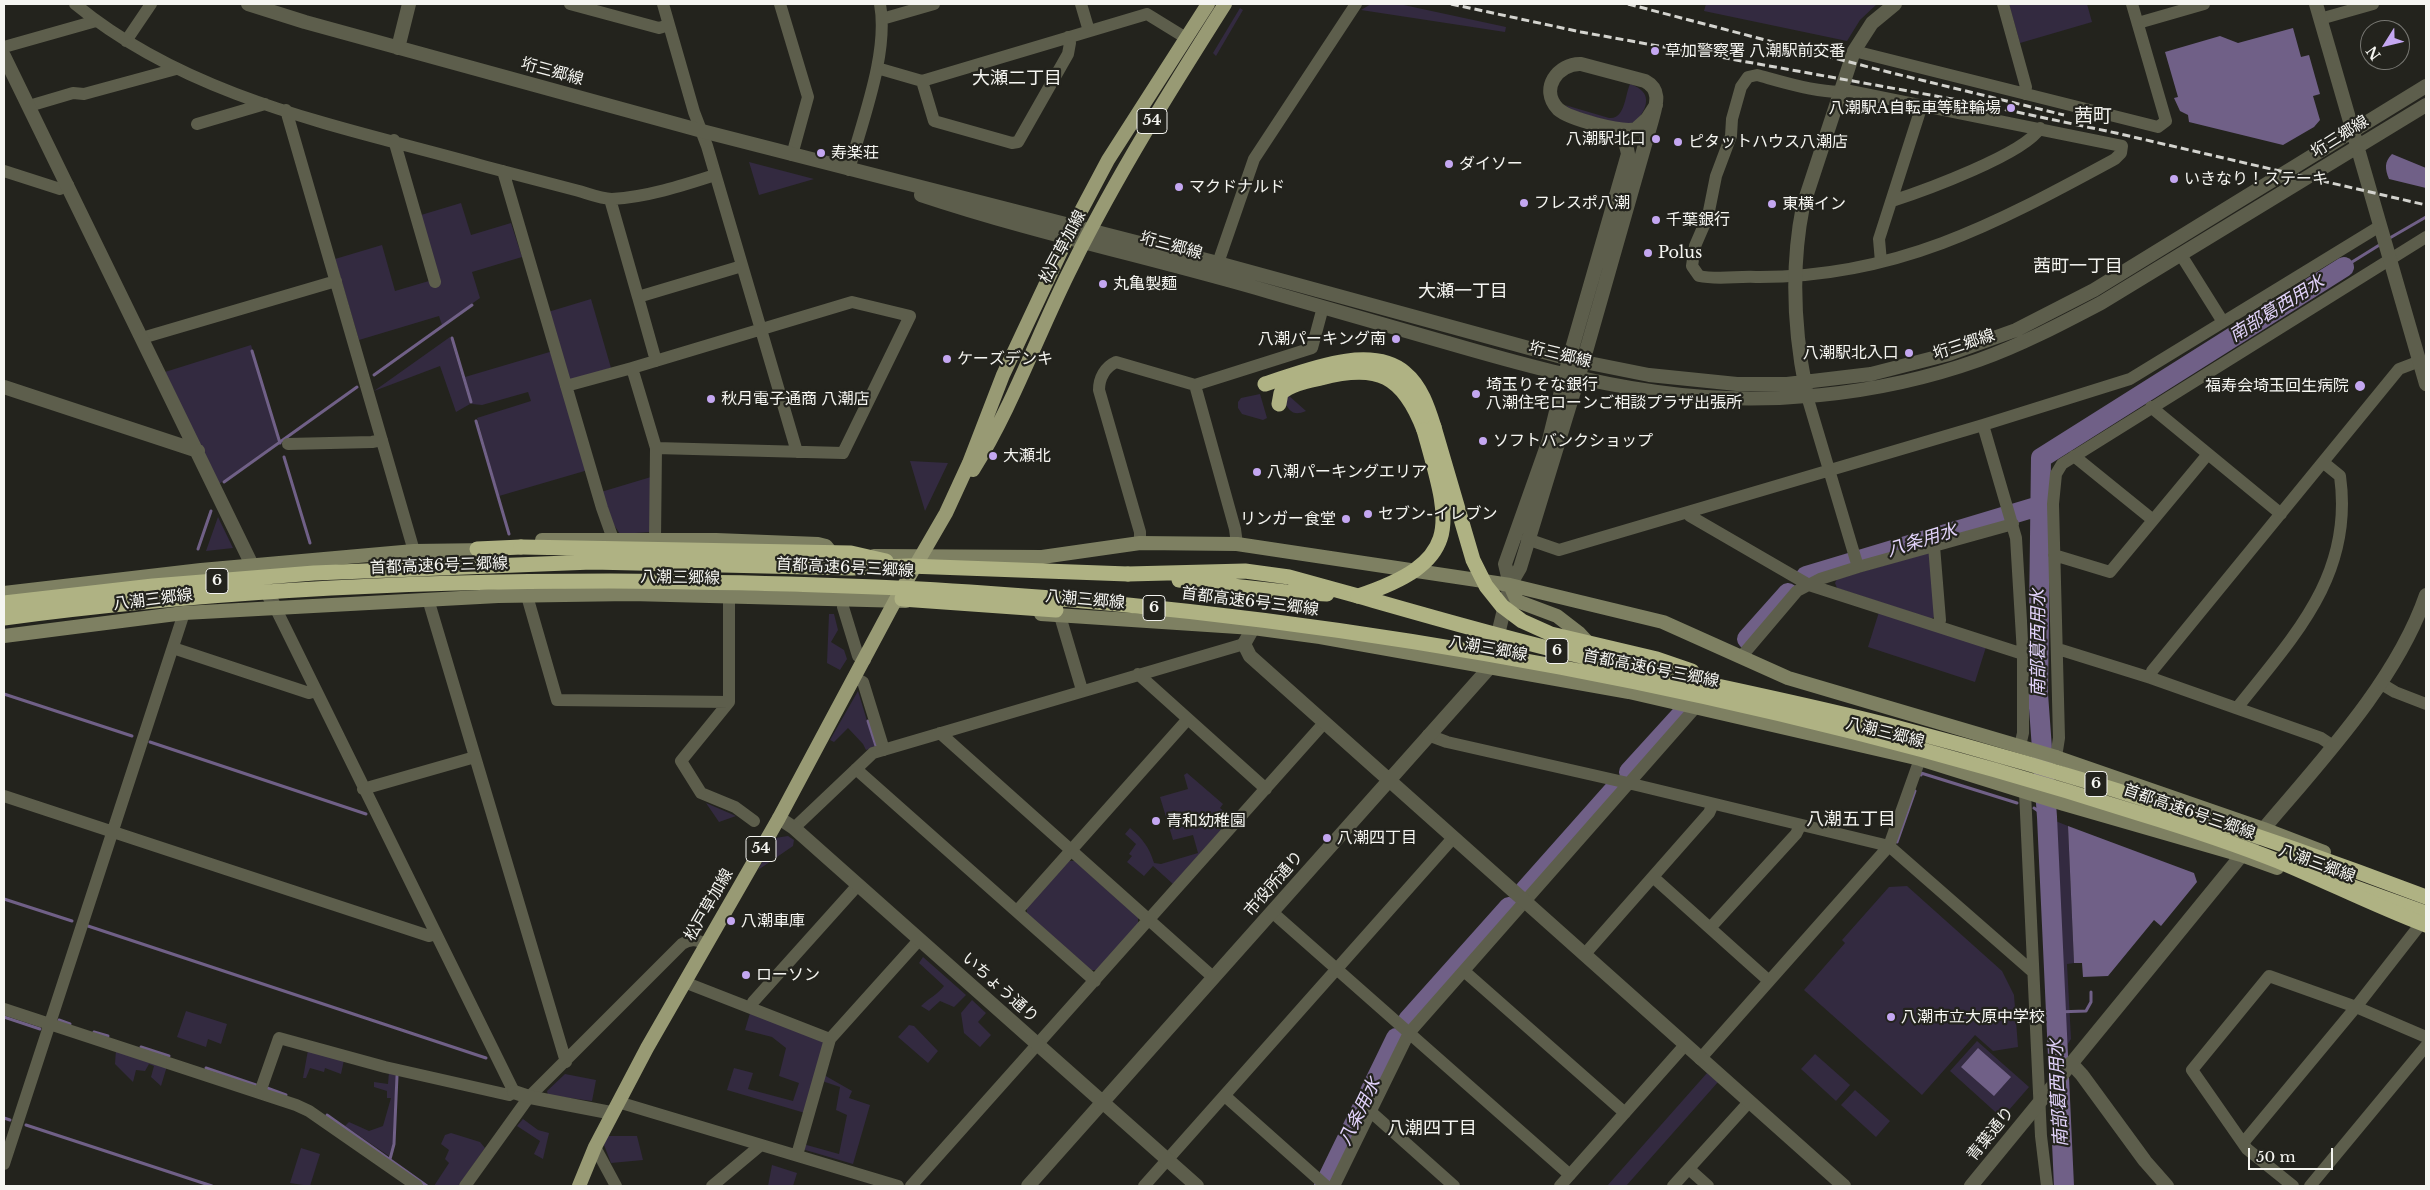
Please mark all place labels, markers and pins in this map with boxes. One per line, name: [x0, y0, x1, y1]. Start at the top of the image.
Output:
place label: 草加警察署 八潮駅前交番: [1665, 41, 1846, 61]
marker: 草加警察署 八潮駅前交番: [1649, 45, 1661, 57]
place label: 八潮駅A自転車等駐輪場: [1829, 98, 2001, 118]
marker: 八潮駅A自転車等駐輪場: [2005, 102, 2017, 114]
place label: 八潮駅北口: [1566, 129, 1646, 149]
place label: ピタットハウス八潮店: [1688, 132, 1848, 152]
marker: 八潮駅北口: [1650, 133, 1662, 145]
marker: ピタットハウス八潮店: [1672, 136, 1684, 148]
place label: 寿楽荘: [831, 143, 879, 163]
marker: 寿楽荘: [815, 147, 827, 159]
place label: ダイソー: [1459, 154, 1523, 174]
marker: ダイソー: [1443, 158, 1455, 170]
place label: いきなり！ステーキ: [2184, 169, 2328, 189]
marker: いきなり！ステーキ: [2168, 173, 2180, 185]
place label: マクドナルド: [1189, 177, 1285, 197]
marker: マクドナルド: [1173, 181, 1185, 193]
place label: フレスポ八潮: [1534, 193, 1630, 213]
place label: 東横イン: [1782, 194, 1846, 214]
marker: フレスポ八潮: [1518, 197, 1530, 209]
marker: 東横イン: [1766, 198, 1778, 210]
place label: 千葉銀行: [1666, 210, 1730, 230]
marker: 千葉銀行: [1650, 214, 1662, 226]
place label: Polus: [1658, 243, 1702, 263]
marker: Polus: [1642, 247, 1654, 259]
place label: 丸亀製麺: [1113, 274, 1177, 294]
marker: 丸亀製麺: [1097, 278, 1109, 290]
place label: 八潮パーキング南: [1258, 329, 1386, 349]
marker: 八潮パーキング南: [1390, 333, 1402, 345]
place label: 八潮駅北入口: [1803, 343, 1899, 363]
marker: 八潮駅北入口: [1903, 347, 1915, 359]
place label: ケーズデンキ: [957, 349, 1053, 369]
marker: ケーズデンキ: [941, 353, 953, 365]
place label: 埼玉りそな銀行 八潮住宅ローンご相談プラザ出張所: [1486, 375, 1742, 413]
place label: 福寿会埼玉回生病院: [2205, 376, 2349, 396]
marker: 福寿会埼玉回生病院: [2353, 379, 2367, 393]
marker: 埼玉りそな銀行 八潮住宅ローンご相談プラザ出張所: [1470, 388, 1482, 400]
place label: 秋月電子通商 八潮店: [721, 389, 870, 409]
marker: 秋月電子通商 八潮店: [705, 393, 717, 405]
place label: ソフトバンクショップ: [1493, 431, 1653, 451]
marker: ソフトバンクショップ: [1477, 435, 1489, 447]
place label: 大瀬北: [1003, 446, 1051, 466]
marker: 大瀬北: [987, 450, 999, 462]
place label: 八潮パーキングエリア: [1267, 462, 1427, 482]
marker: 八潮パーキングエリア: [1251, 466, 1263, 478]
place label: セブン-イレブン: [1378, 504, 1497, 524]
marker: セブン-イレブン: [1362, 508, 1374, 520]
place label: リンガー食堂: [1240, 509, 1336, 529]
marker: リンガー食堂: [1340, 513, 1352, 525]
place label: 青和幼稚園: [1166, 811, 1246, 831]
marker: 青和幼稚園: [1150, 815, 1162, 827]
place label: 八潮四丁目: [1337, 828, 1417, 848]
marker: 八潮四丁目: [1321, 832, 1333, 844]
place label: 八潮車庫: [741, 911, 805, 931]
marker: 八潮車庫: [725, 915, 737, 927]
place label: ローソン: [756, 965, 820, 985]
marker: ローソン: [740, 969, 752, 981]
place label: 八潮市立大原中学校: [1901, 1007, 2045, 1027]
marker: 八潮市立大原中学校: [1885, 1011, 1897, 1023]

